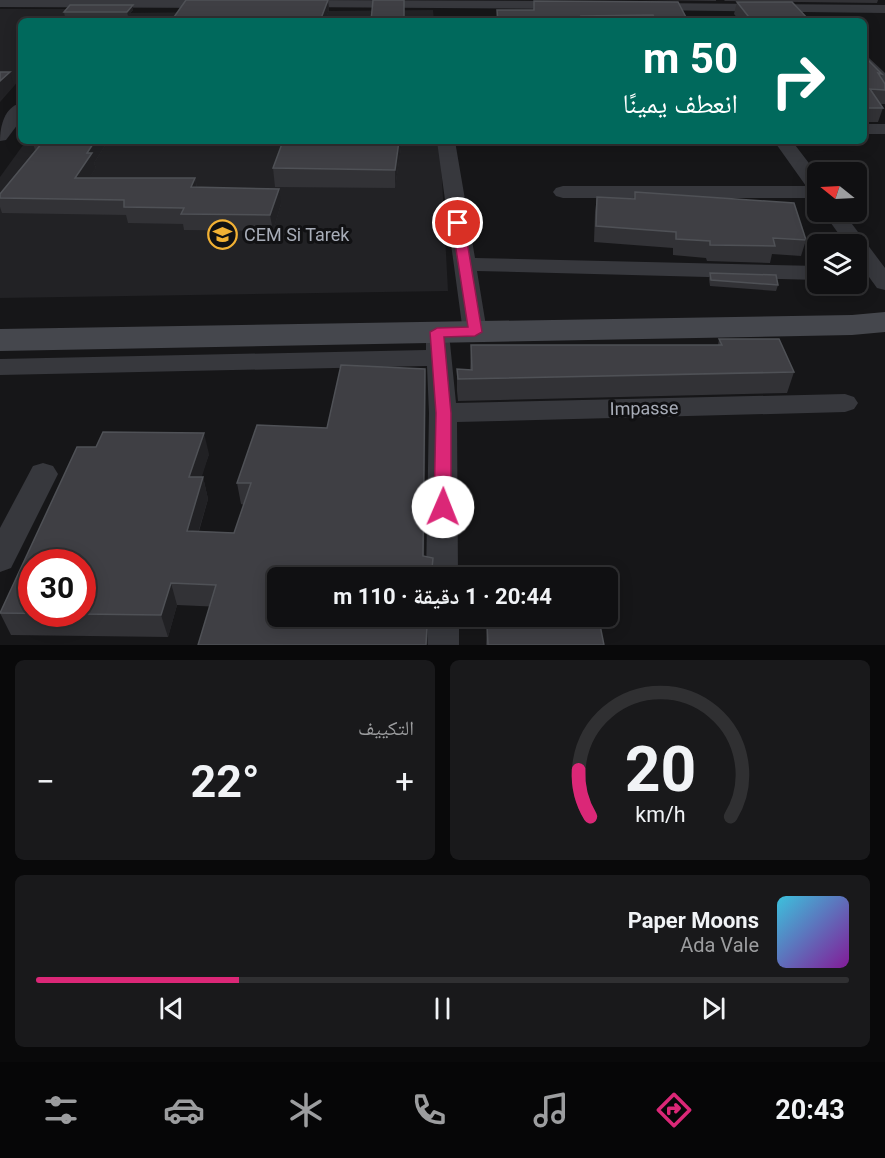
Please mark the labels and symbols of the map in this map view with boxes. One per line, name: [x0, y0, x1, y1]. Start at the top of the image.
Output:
north arrow: [807, 162, 867, 222]
pin: [432, 197, 483, 248]
school or university icon: CEM Si Tarek: [207, 218, 239, 250]
place label: CEM Si Tarek: [244, 224, 350, 245]
street label: Impasse: [609, 397, 679, 419]
position arrow: [411, 475, 475, 539]
speed limit sign: 30: [18, 549, 96, 627]

